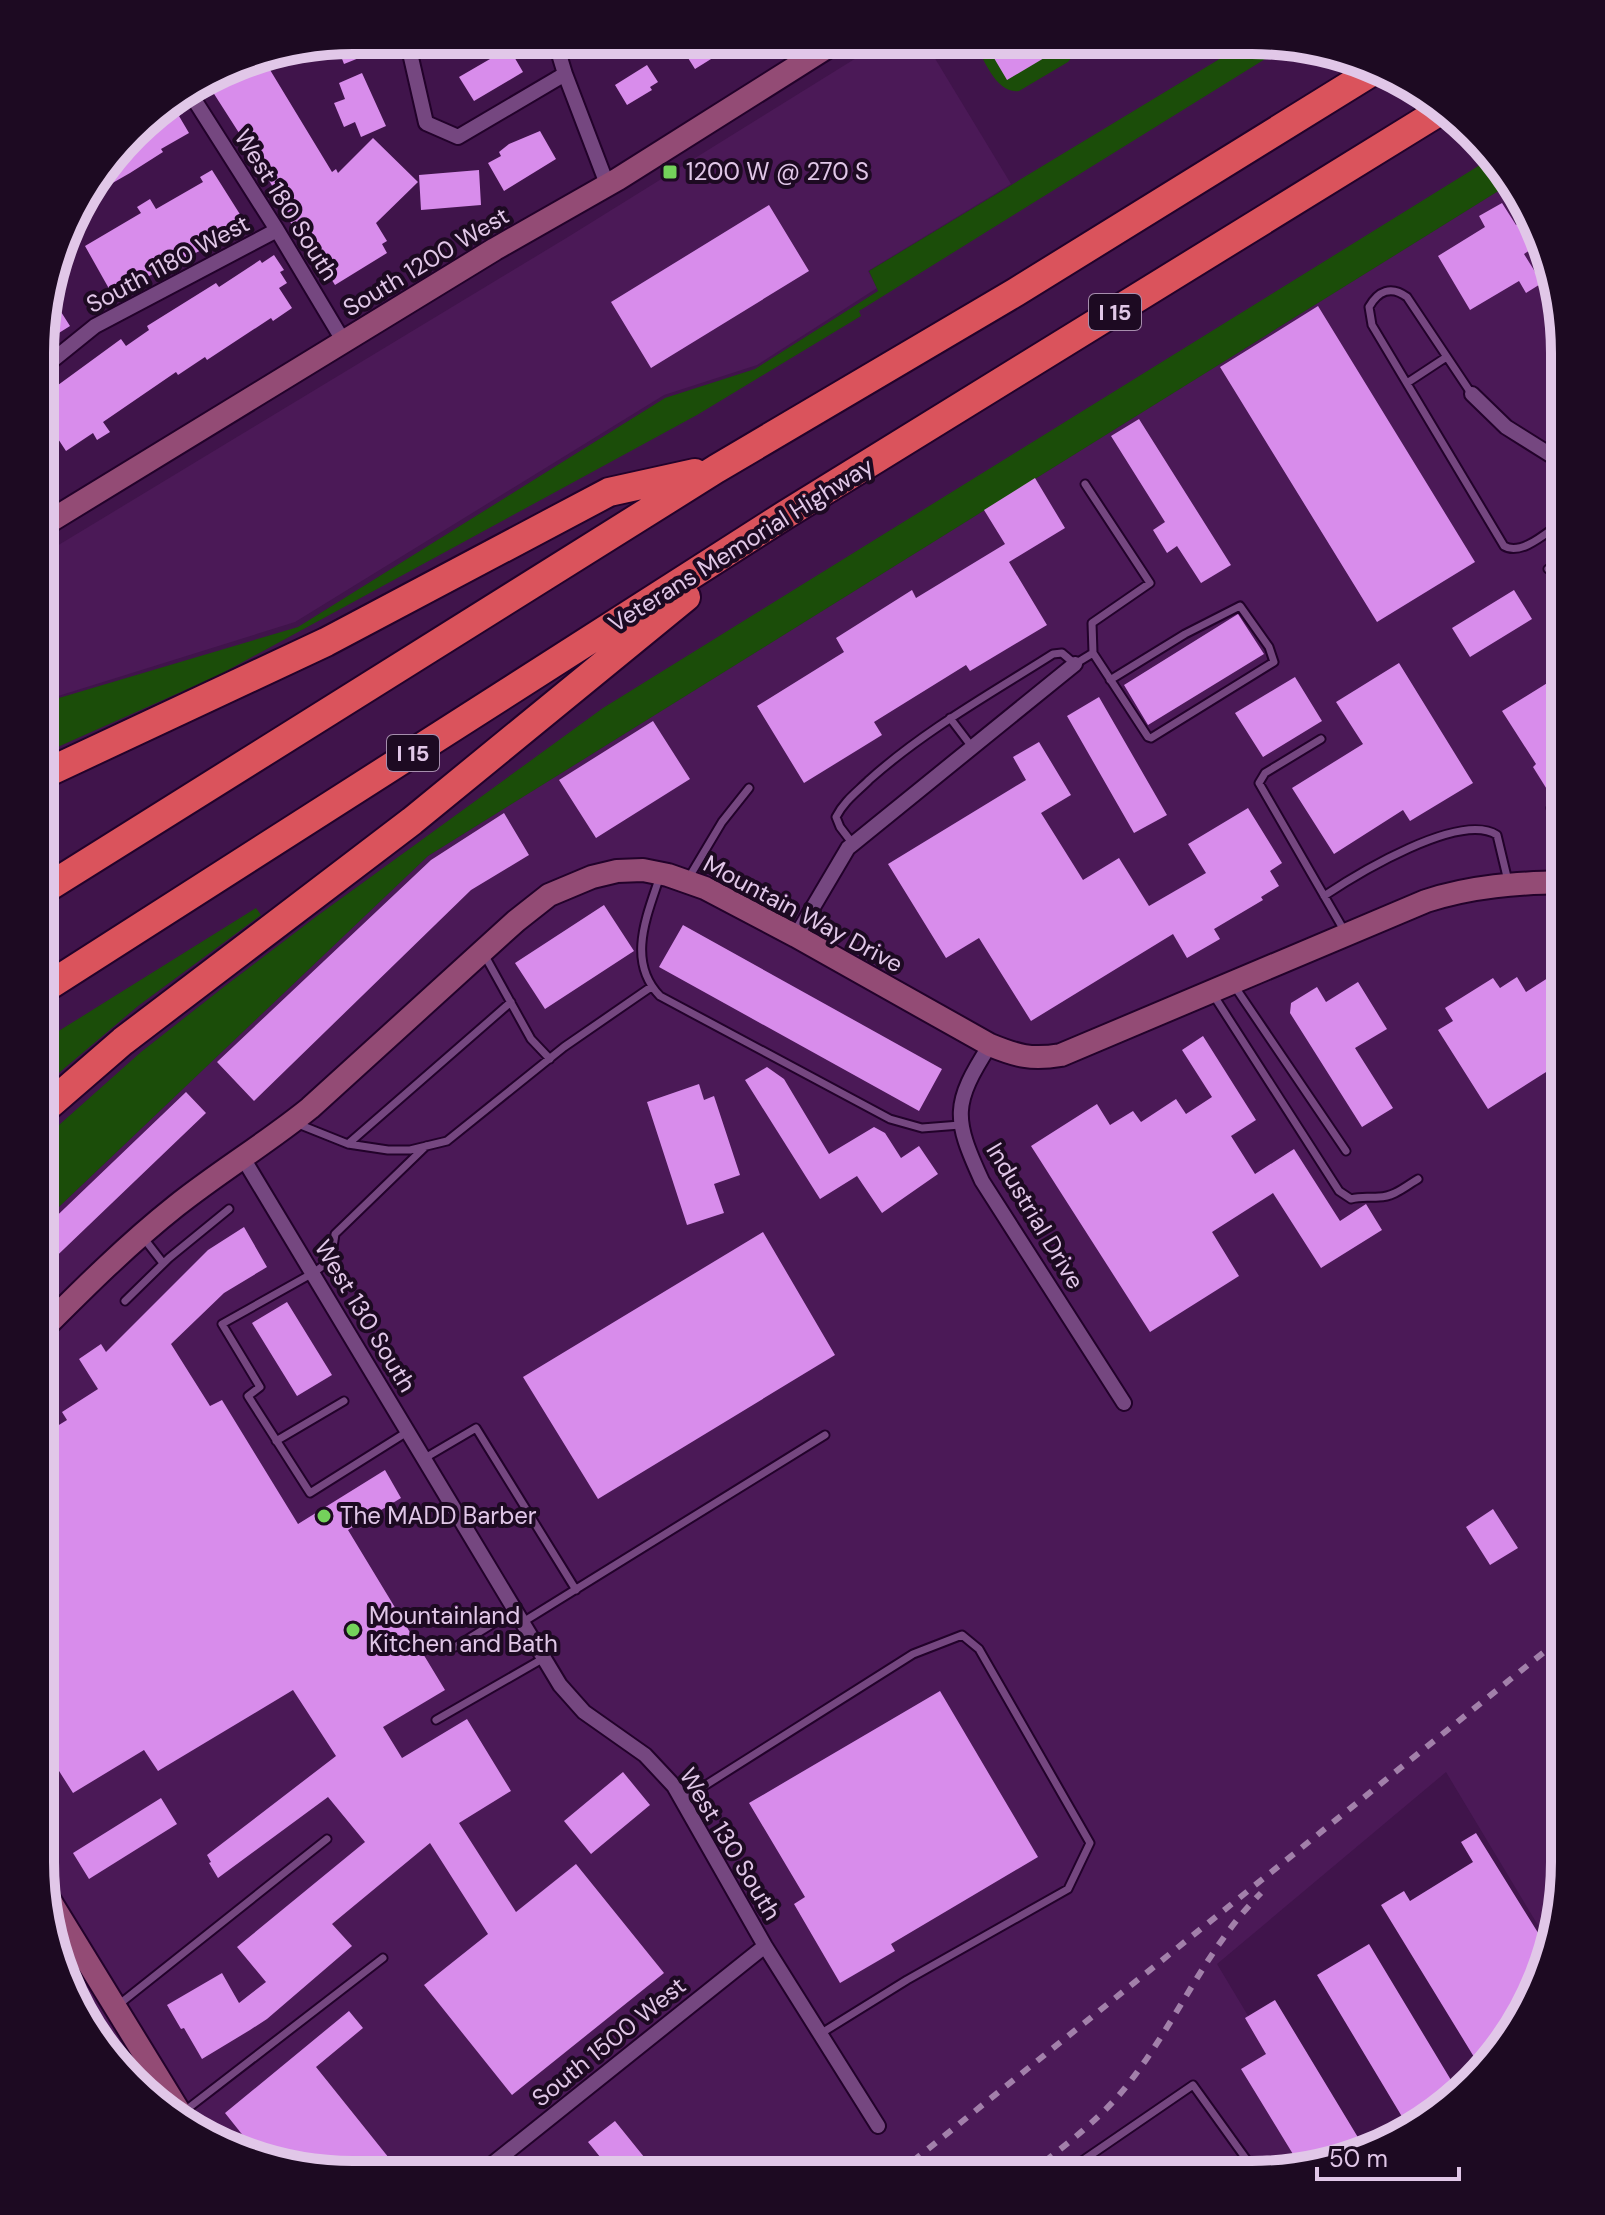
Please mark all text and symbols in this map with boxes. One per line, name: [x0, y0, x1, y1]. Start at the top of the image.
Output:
street label: West 180 South: [227, 123, 345, 286]
place label: 1200 W @ 270 S: [686, 156, 869, 187]
marker: 1200 W @ 270 S: [661, 163, 679, 181]
street label: South 1200 West: [337, 200, 514, 323]
street label: South 1180 West: [81, 208, 255, 320]
road number: I 15: [1089, 294, 1141, 330]
street label: Veterans Memorial Highway: [602, 450, 879, 639]
road number: I 15: [387, 735, 439, 771]
street label: Mountain Way Drive: [698, 848, 908, 979]
street label: Industrial Drive: [980, 1137, 1091, 1295]
street label: West 130 South: [308, 1234, 423, 1398]
place label: The MADD Barber: [340, 1500, 537, 1531]
marker: The MADD Barber: [315, 1507, 333, 1525]
place label: Mountainland Kitchen and Bath: [369, 1600, 558, 1659]
marker: Mountainland Kitchen and Bath: [344, 1621, 362, 1639]
street label: West 130 South: [673, 1762, 788, 1926]
street label: South 1500 West: [525, 1970, 692, 2113]
scale bar: [1317, 2131, 1459, 2181]
text: 50 m: [1329, 2143, 1388, 2174]

